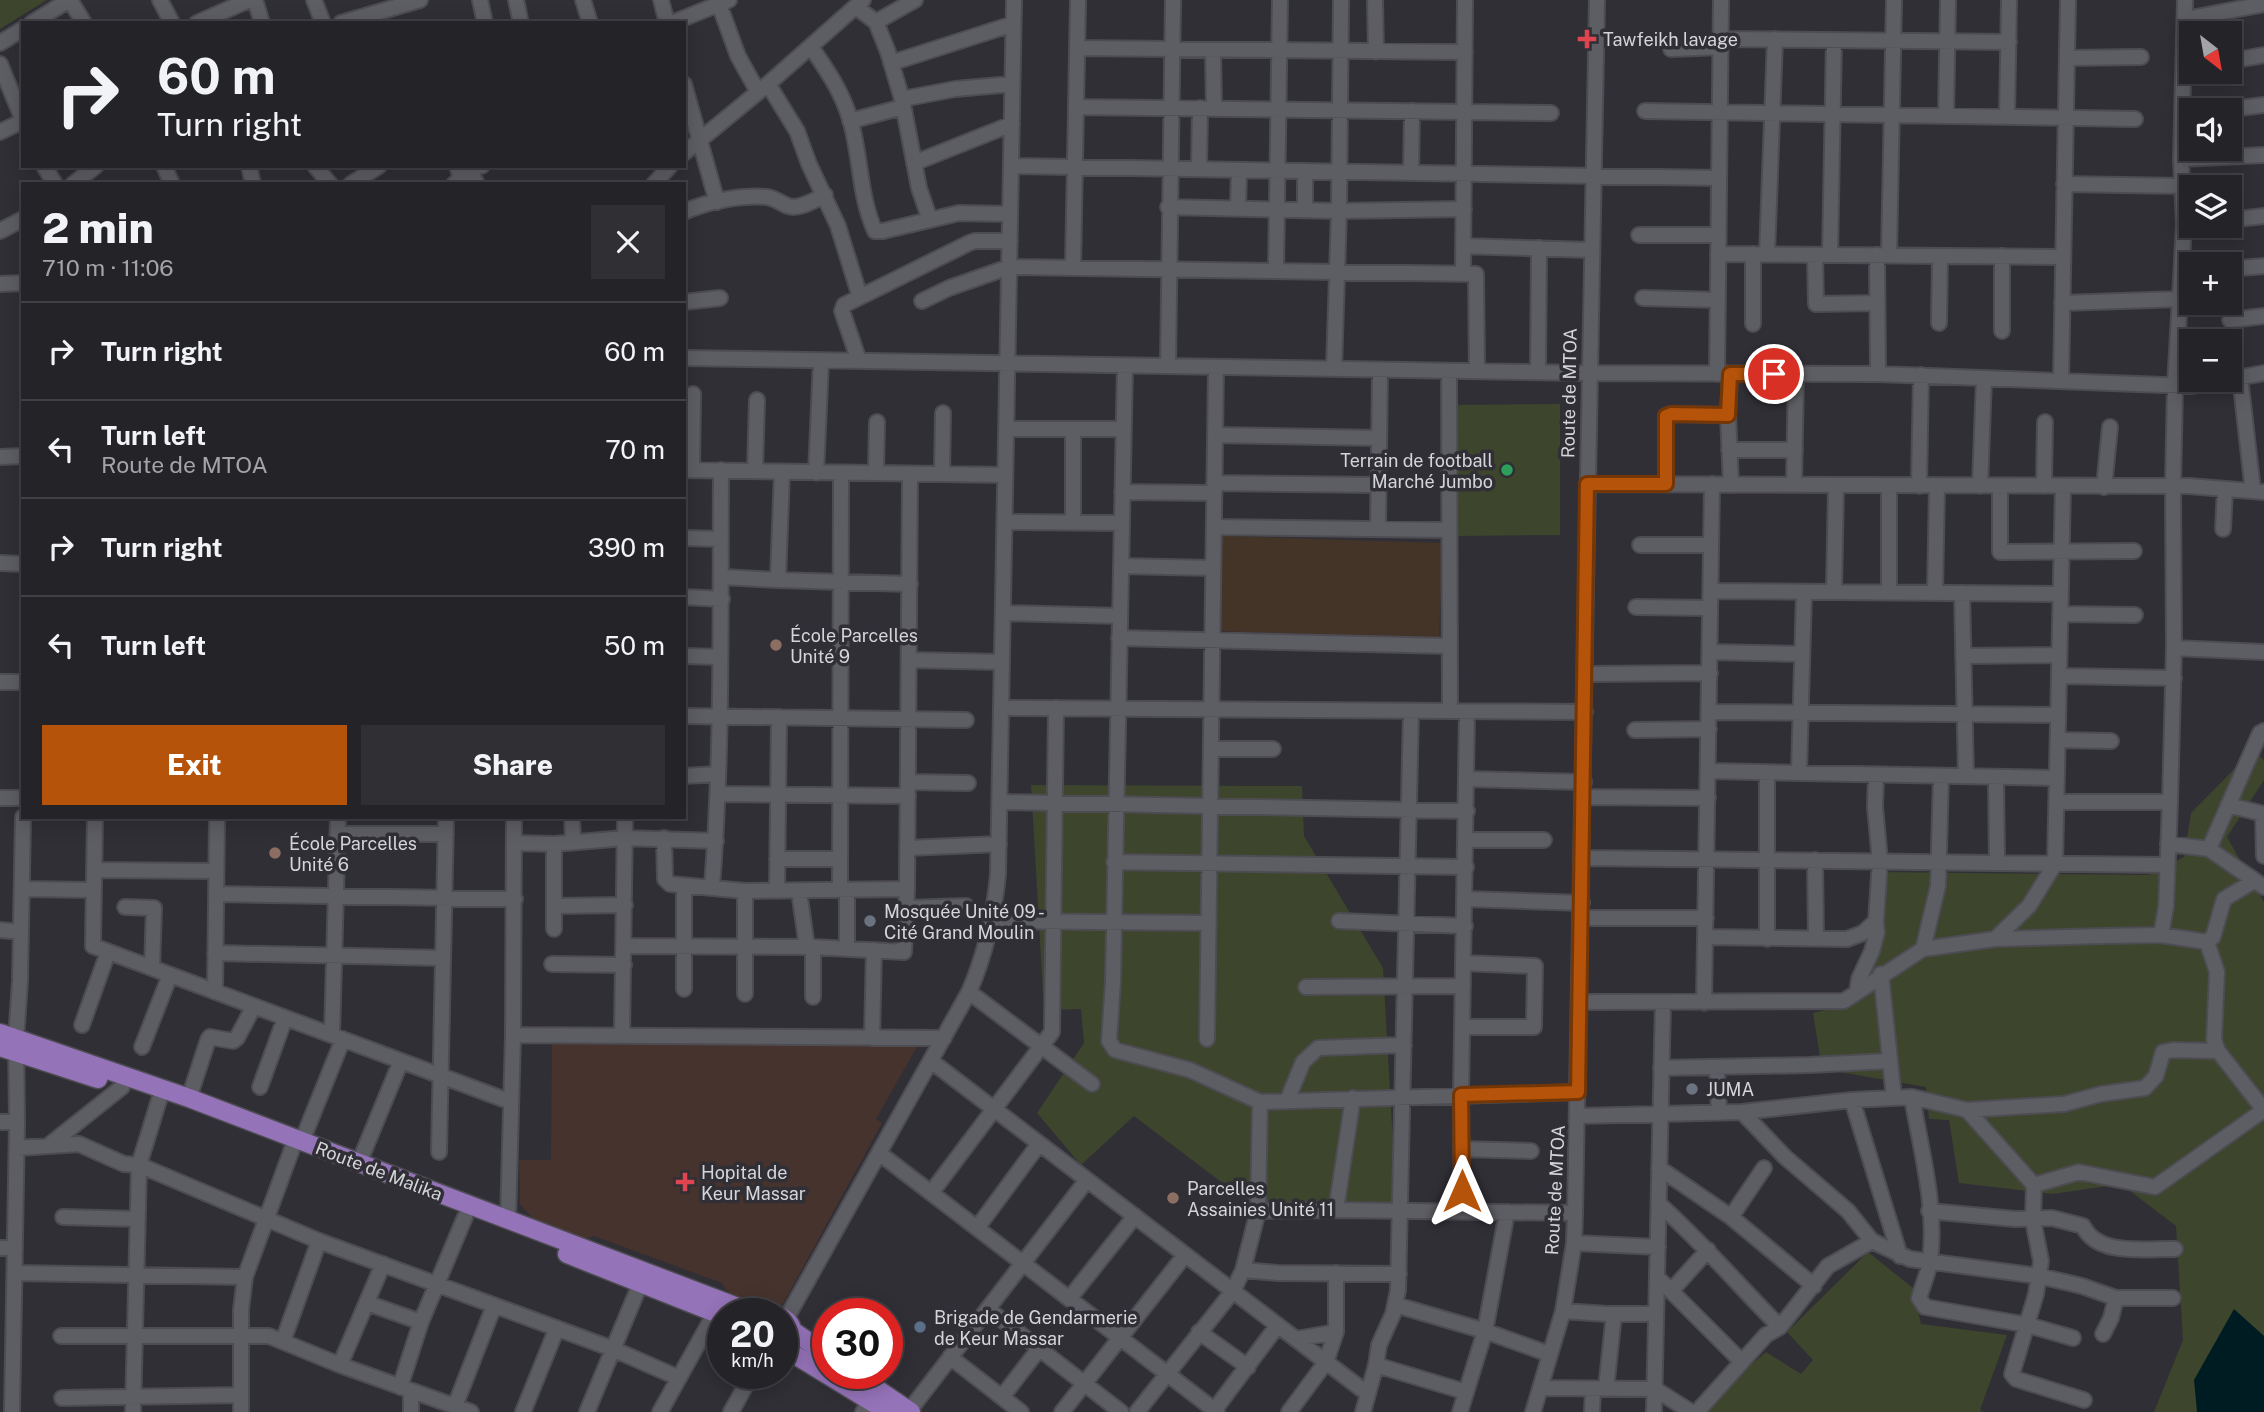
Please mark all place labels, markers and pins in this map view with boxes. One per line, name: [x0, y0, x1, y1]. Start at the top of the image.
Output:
marker: Tawfeikh lavage: [1577, 29, 1597, 49]
place label: Tawfeikh lavage: [1603, 29, 1738, 50]
pin: [1744, 344, 1804, 404]
place label: Terrain de football Marché Jumbo: [1340, 450, 1493, 492]
marker: Terrain de football Marché Jumbo: [1499, 462, 1515, 478]
place label: École Parcelles Unité 9: [790, 624, 918, 667]
marker: École Parcelles Unité 9: [768, 637, 784, 653]
place label: École Parcelles Unité 6: [289, 832, 417, 875]
marker: École Parcelles Unité 6: [267, 845, 283, 861]
place label: Mosquée Unité 09 - Cité Grand Moulin: [884, 901, 1045, 943]
marker: Mosquée Unité 09 - Cité Grand Moulin: [862, 913, 878, 929]
place label: JUMA: [1706, 1079, 1755, 1100]
marker: JUMA: [1684, 1081, 1700, 1097]
place label: Hopital de Keur Massar: [701, 1162, 806, 1204]
marker: Hopital de Keur Massar: [675, 1172, 695, 1192]
place label: Parcelles Assainies Unité 11: [1187, 1178, 1334, 1220]
marker: Parcelles Assainies Unité 11: [1165, 1190, 1181, 1206]
place label: Brigade de Gendarmerie de Keur Massar: [934, 1307, 1138, 1349]
marker: Brigade de Gendarmerie de Keur Massar: [912, 1319, 928, 1335]

